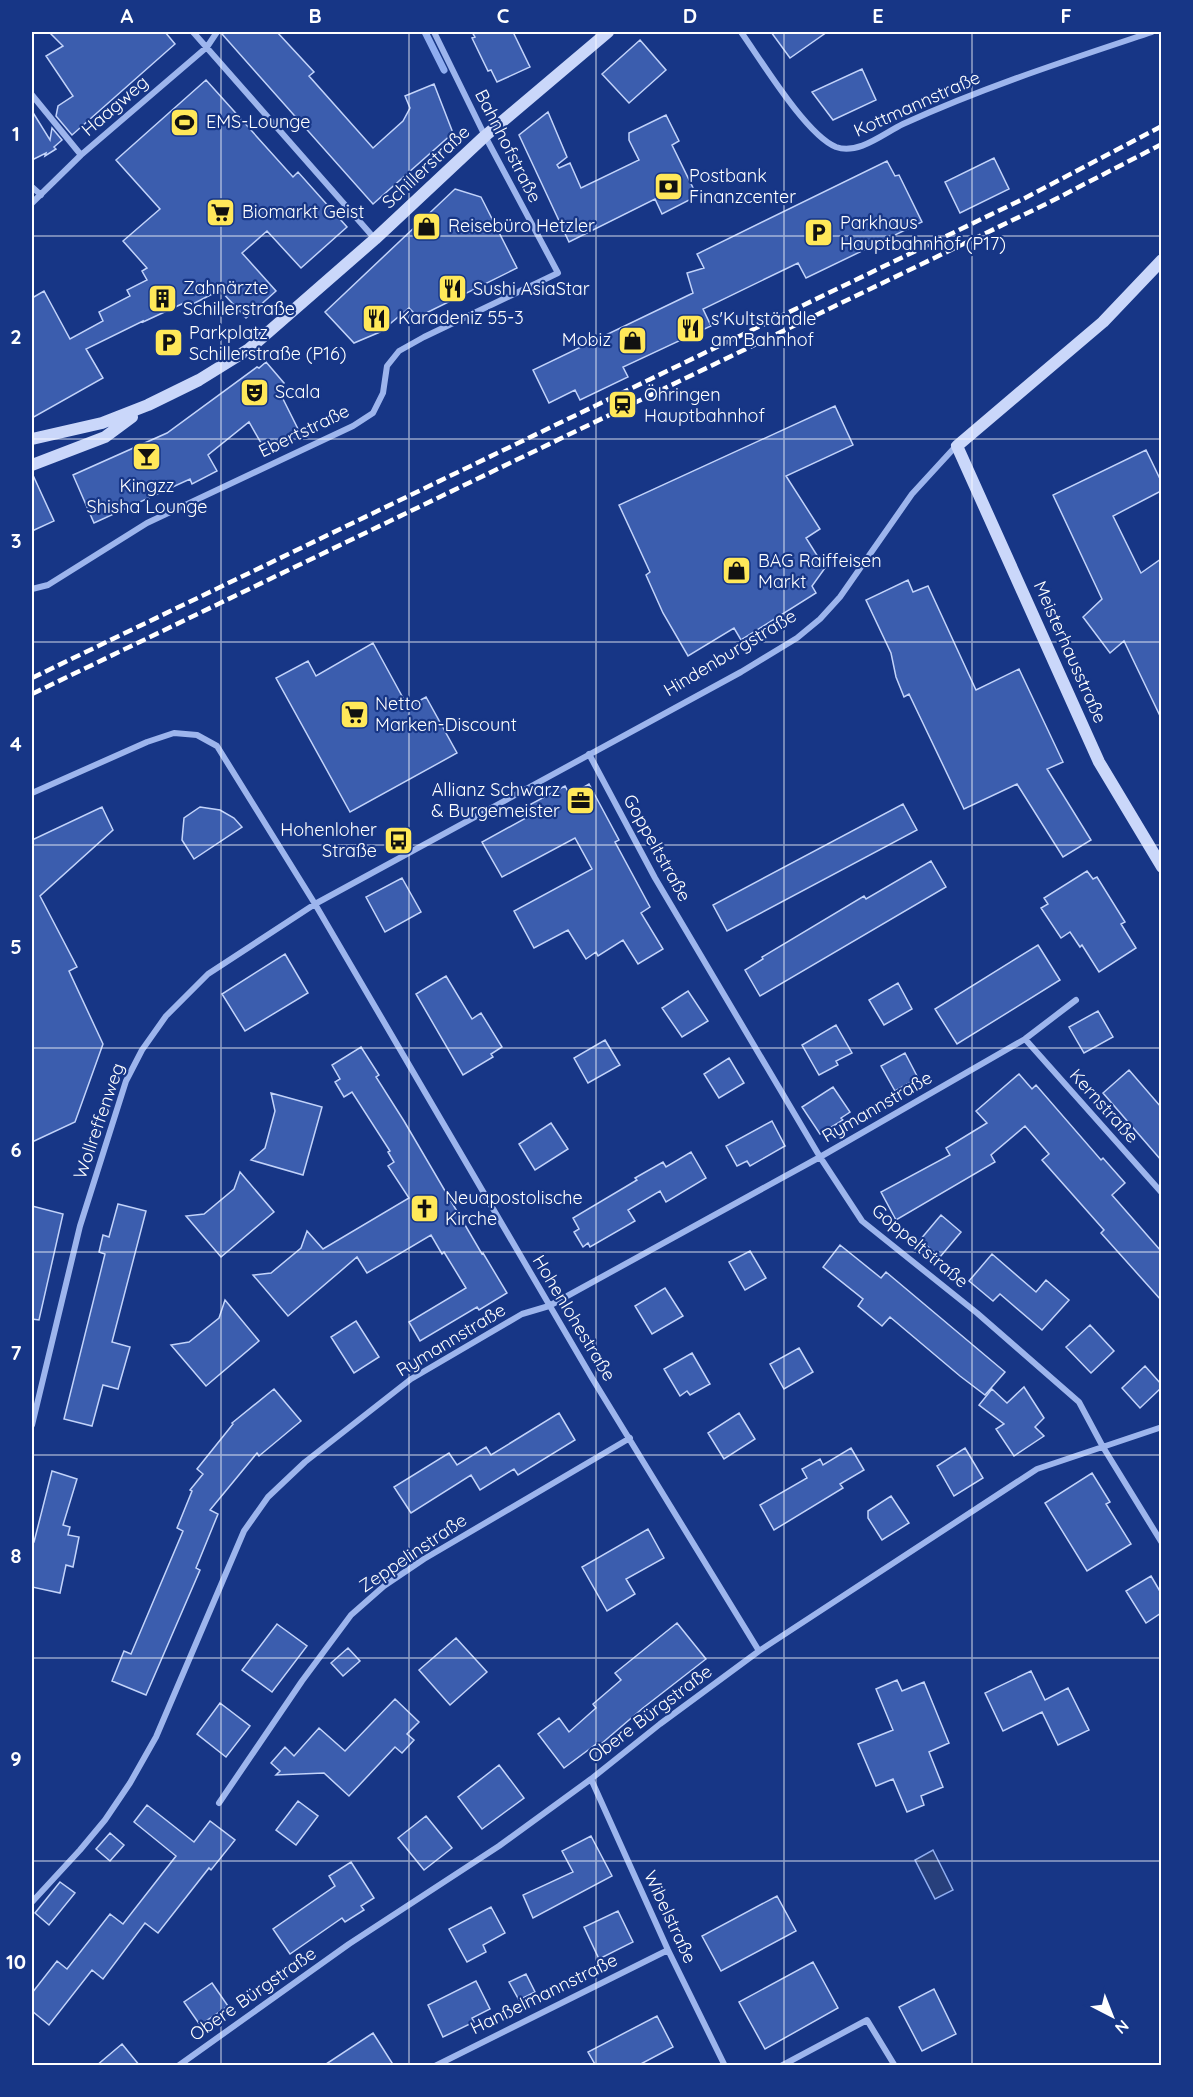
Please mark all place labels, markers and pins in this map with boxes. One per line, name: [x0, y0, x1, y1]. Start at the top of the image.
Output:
sports icon: EMS-Lounge: [169, 106, 201, 138]
place label: EMS-Lounge: [206, 110, 310, 133]
place label: Postbank Finanzcenter: [689, 164, 796, 208]
bank icon: Postbank Finanzcenter: [652, 170, 684, 202]
supermarket icon: Biomarkt Geist: [205, 196, 237, 228]
place label: Biomarkt Geist: [242, 200, 364, 223]
shop icon: Reisebüro Hetzler: [411, 210, 443, 242]
place label: Parkhaus Hauptbahnhof (P17): [840, 211, 1006, 255]
place label: Reisebüro Hetzler: [448, 214, 595, 237]
parking icon: Parkhaus Hauptbahnhof (P17): [803, 217, 835, 249]
restaurant icon: Sushi AsiaStar: [436, 273, 468, 305]
place label: Zahnärzte Schillerstraße: [183, 276, 295, 320]
place label: Sushi AsiaStar: [473, 277, 590, 300]
building icon: Zahnärzte Schillerstraße: [146, 282, 178, 314]
restaurant icon: Karadeniz 55-3: [361, 302, 393, 334]
place label: Karadeniz 55-3: [398, 306, 524, 329]
place label: s'Kultständle am Bahnhof: [711, 307, 817, 351]
restaurant icon: s'Kultständle am Bahnhof: [674, 313, 706, 345]
place label: Parkplatz Schillerstraße (P16): [189, 321, 346, 365]
shop icon: Mobiz: [616, 324, 648, 356]
parking icon: Parkplatz Schillerstraße (P16): [152, 327, 184, 359]
place label: Mobiz: [562, 328, 611, 351]
theatre icon: Scala: [238, 376, 270, 408]
place label: Scala: [275, 380, 320, 403]
place label: Öhringen Hauptbahnhof: [644, 383, 765, 427]
station icon: Öhringen Hauptbahnhof: [607, 389, 639, 421]
bar icon: Kingzz Shisha Lounge: [131, 441, 163, 473]
place label: Kingzz Shisha Lounge: [87, 474, 207, 518]
place label: BAG Raiffeisen Markt: [758, 549, 882, 593]
shop icon: BAG Raiffeisen Markt: [721, 555, 753, 587]
place label: Netto Marken-Discount: [375, 692, 517, 736]
supermarket icon: Netto Marken-Discount: [338, 698, 370, 730]
place label: Allianz Schwarz & Burgemeister: [431, 778, 560, 822]
office icon: Allianz Schwarz & Burgemeister: [565, 784, 597, 816]
place label: Hohenloher Straße: [280, 818, 377, 862]
bus stop icon: Hohenloher Straße: [382, 824, 414, 856]
place label: Neuapostolische Kirche: [445, 1186, 583, 1230]
church icon: Neuapostolische Kirche: [408, 1192, 440, 1224]

